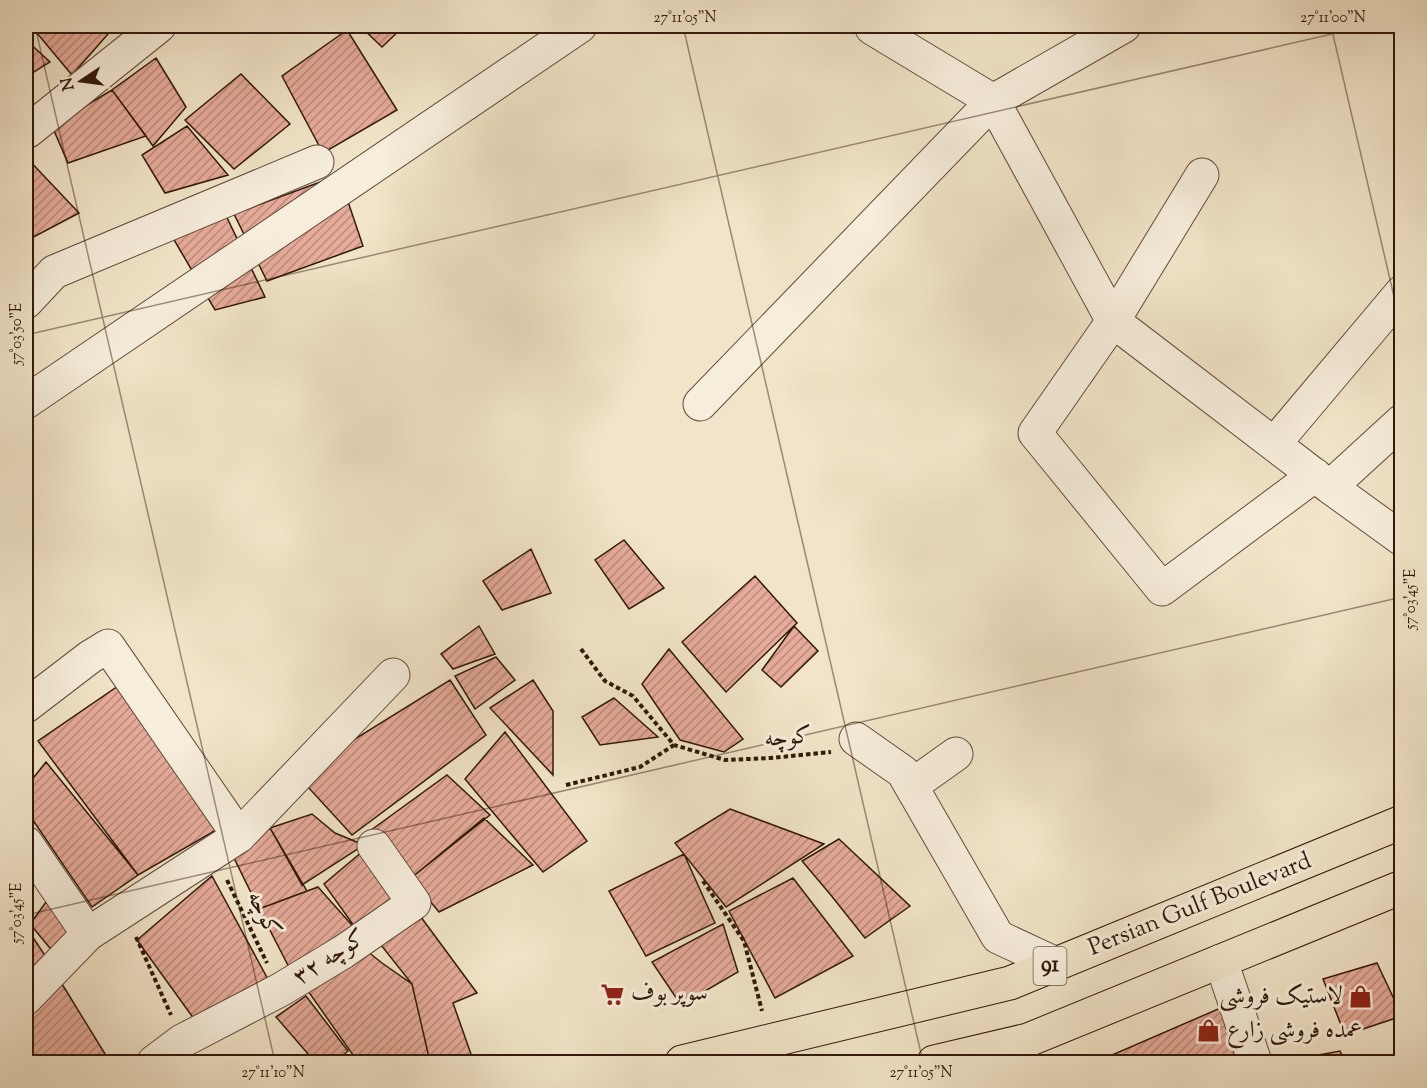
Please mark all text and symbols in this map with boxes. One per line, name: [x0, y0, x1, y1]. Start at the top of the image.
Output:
text: 27°11'05"N: [653, 8, 717, 29]
text: 27°11'00"N: [1300, 8, 1366, 29]
north arrow: [51, 51, 111, 111]
text: N: [56, 75, 81, 93]
text: 57°03'50"E: [7, 303, 28, 366]
text: 57°03'45"E: [1401, 569, 1422, 630]
street label: کوچه: [763, 719, 813, 757]
street label: Persian Gulf Boulevard: [1083, 844, 1317, 965]
text: 57°03'45"E: [7, 883, 28, 944]
street label: کوچه: [237, 885, 289, 943]
street label: کوچه ۳۲: [287, 922, 373, 994]
road number: 91: [1034, 947, 1066, 985]
place label: سوپر بوف: [631, 977, 708, 1011]
place label: لاستیک فروشی: [1219, 980, 1343, 1014]
supermarket icon: سوپر بوف: [600, 981, 626, 1007]
shop icon: لاستیک فروشی: [1348, 984, 1374, 1010]
place label: عمده فروشی زارع: [1227, 1014, 1362, 1049]
shop icon: عمده فروشی زارع: [1196, 1018, 1222, 1044]
text: 27°11'10"N: [241, 1063, 305, 1084]
text: 27°11'05"N: [889, 1063, 953, 1084]

